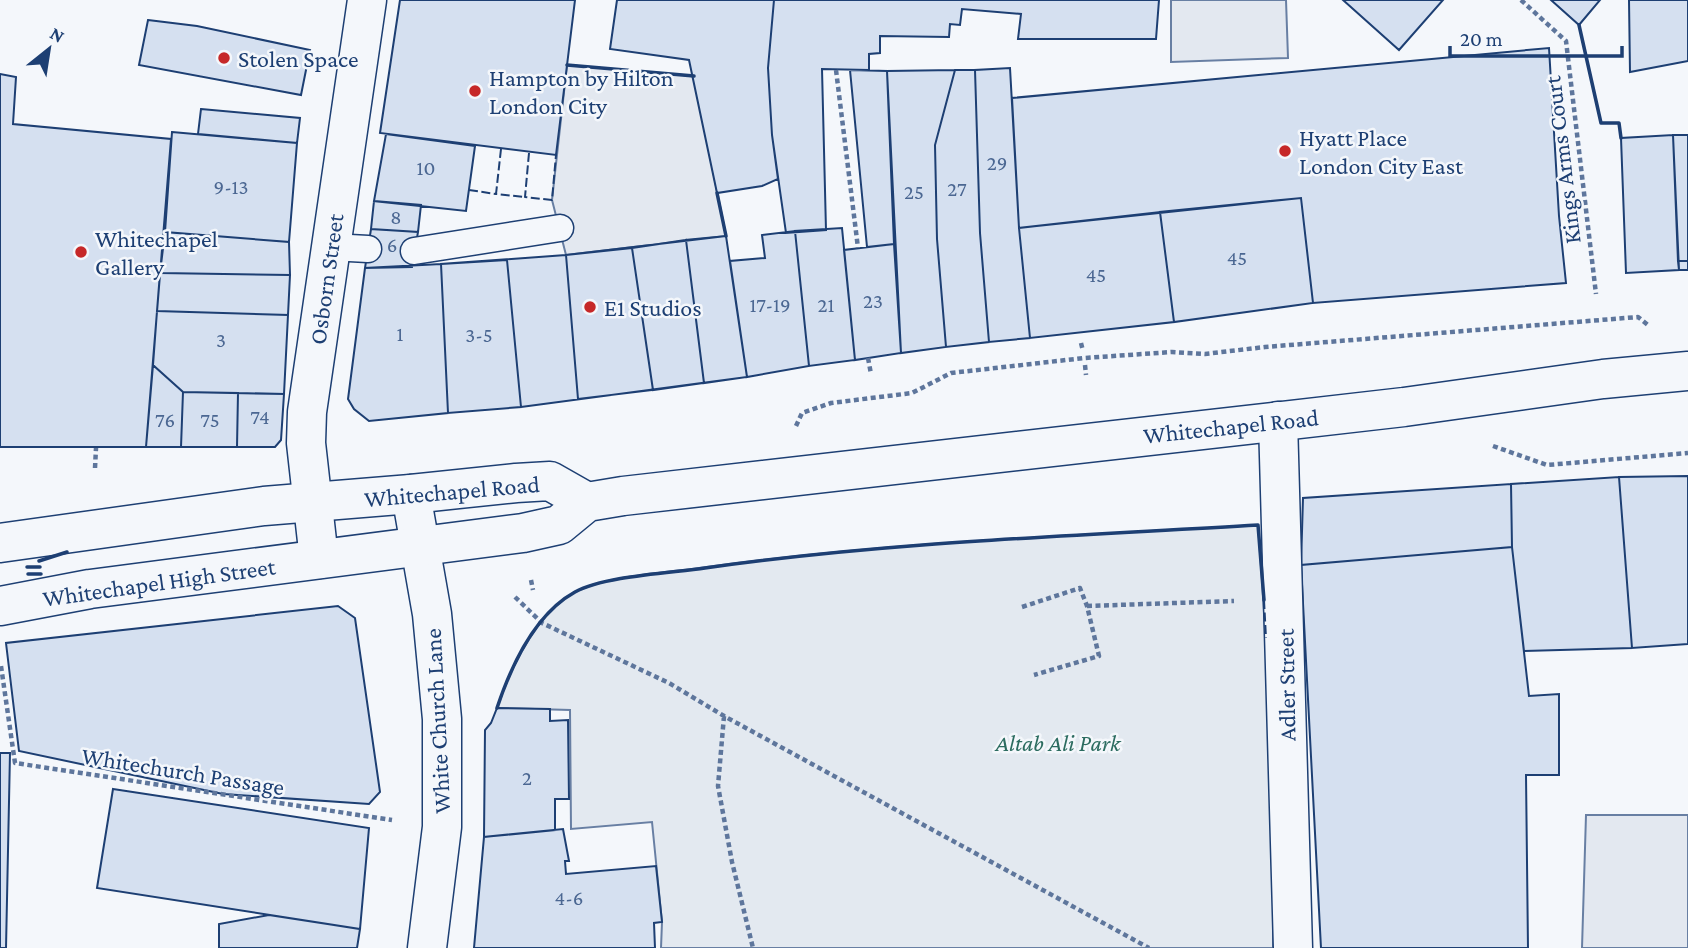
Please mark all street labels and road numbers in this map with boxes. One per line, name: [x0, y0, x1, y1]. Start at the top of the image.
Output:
street label: Kings Arms Court: [1538, 73, 1586, 245]
street label: Osborn Street: [303, 211, 349, 346]
street label: Whitechapel Road: [1142, 403, 1320, 449]
street label: Whitechapel Road: [363, 470, 541, 512]
street label: Whitechapel High Street: [41, 552, 278, 612]
street label: White Church Lane: [419, 628, 455, 814]
street label: Adler Street: [1272, 628, 1300, 741]
street label: Whitechurch Passage: [80, 742, 286, 800]

